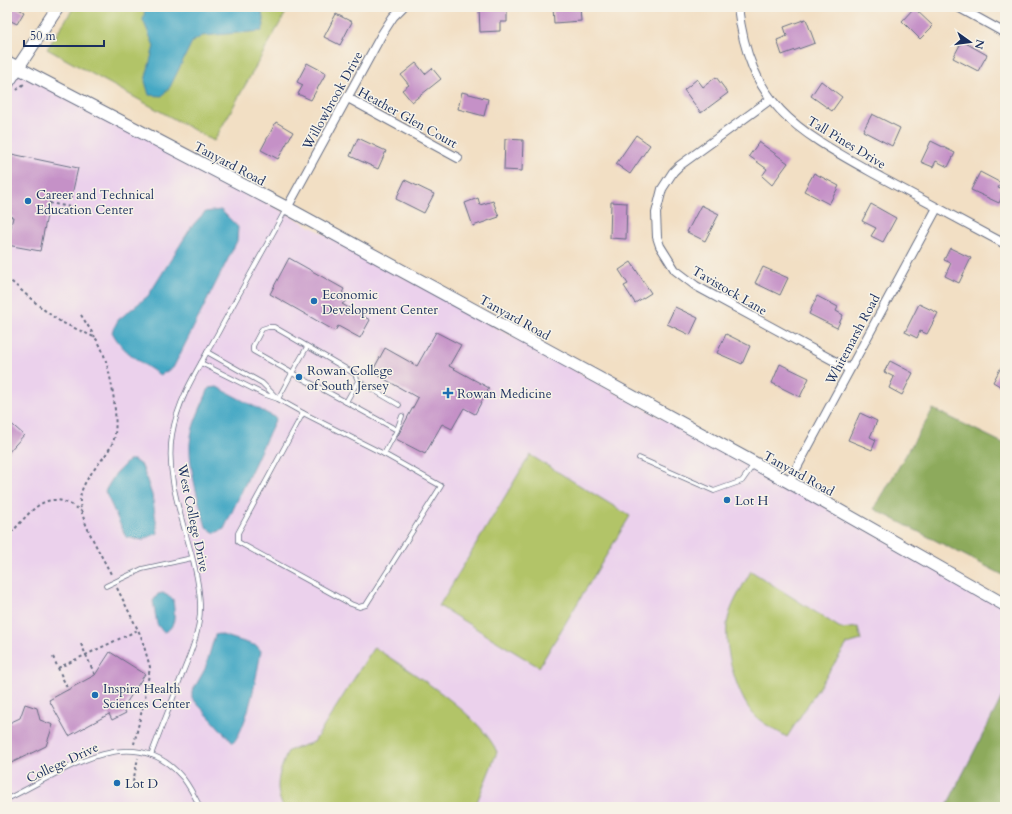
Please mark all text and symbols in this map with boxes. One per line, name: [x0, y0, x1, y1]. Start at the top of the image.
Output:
scale bar: [24, 22, 104, 48]
north arrow: [950, 22, 990, 62]
text: 50 m: [30, 28, 57, 44]
text: N: [971, 38, 988, 51]
street label: Willowbrook Drive: [298, 48, 367, 154]
street label: Heather Glen Court: [355, 83, 460, 153]
street label: Tall Pines Drive: [804, 112, 889, 174]
street label: Tanyard Road: [191, 137, 269, 190]
place label: Career and Technical Education Center: [36, 186, 155, 219]
marker: Career and Technical Education Center: [23, 196, 33, 206]
street label: Tavistock Lane: [689, 262, 770, 320]
place label: Economic Development Center: [322, 286, 438, 319]
street label: Tanyard Road: [476, 291, 553, 345]
street label: Whitemarsh Road: [821, 291, 884, 389]
marker: Economic Development Center: [309, 296, 319, 306]
place label: Rowan College of South Jersey: [307, 362, 393, 395]
marker: Rowan College of South Jersey: [294, 372, 304, 382]
place label: Rowan Medicine: [457, 385, 552, 403]
marker: Rowan Medicine: [442, 387, 454, 399]
street label: Tanyard Road: [760, 447, 837, 501]
street label: West College Drive: [173, 462, 213, 574]
place label: Lot H: [735, 492, 768, 510]
marker: Lot H: [722, 495, 732, 505]
place label: Inspira Health Sciences Center: [103, 680, 190, 713]
marker: Inspira Health Sciences Center: [90, 690, 100, 700]
street label: College Drive: [23, 738, 101, 787]
place label: Lot D: [125, 775, 158, 793]
marker: Lot D: [112, 778, 122, 788]

